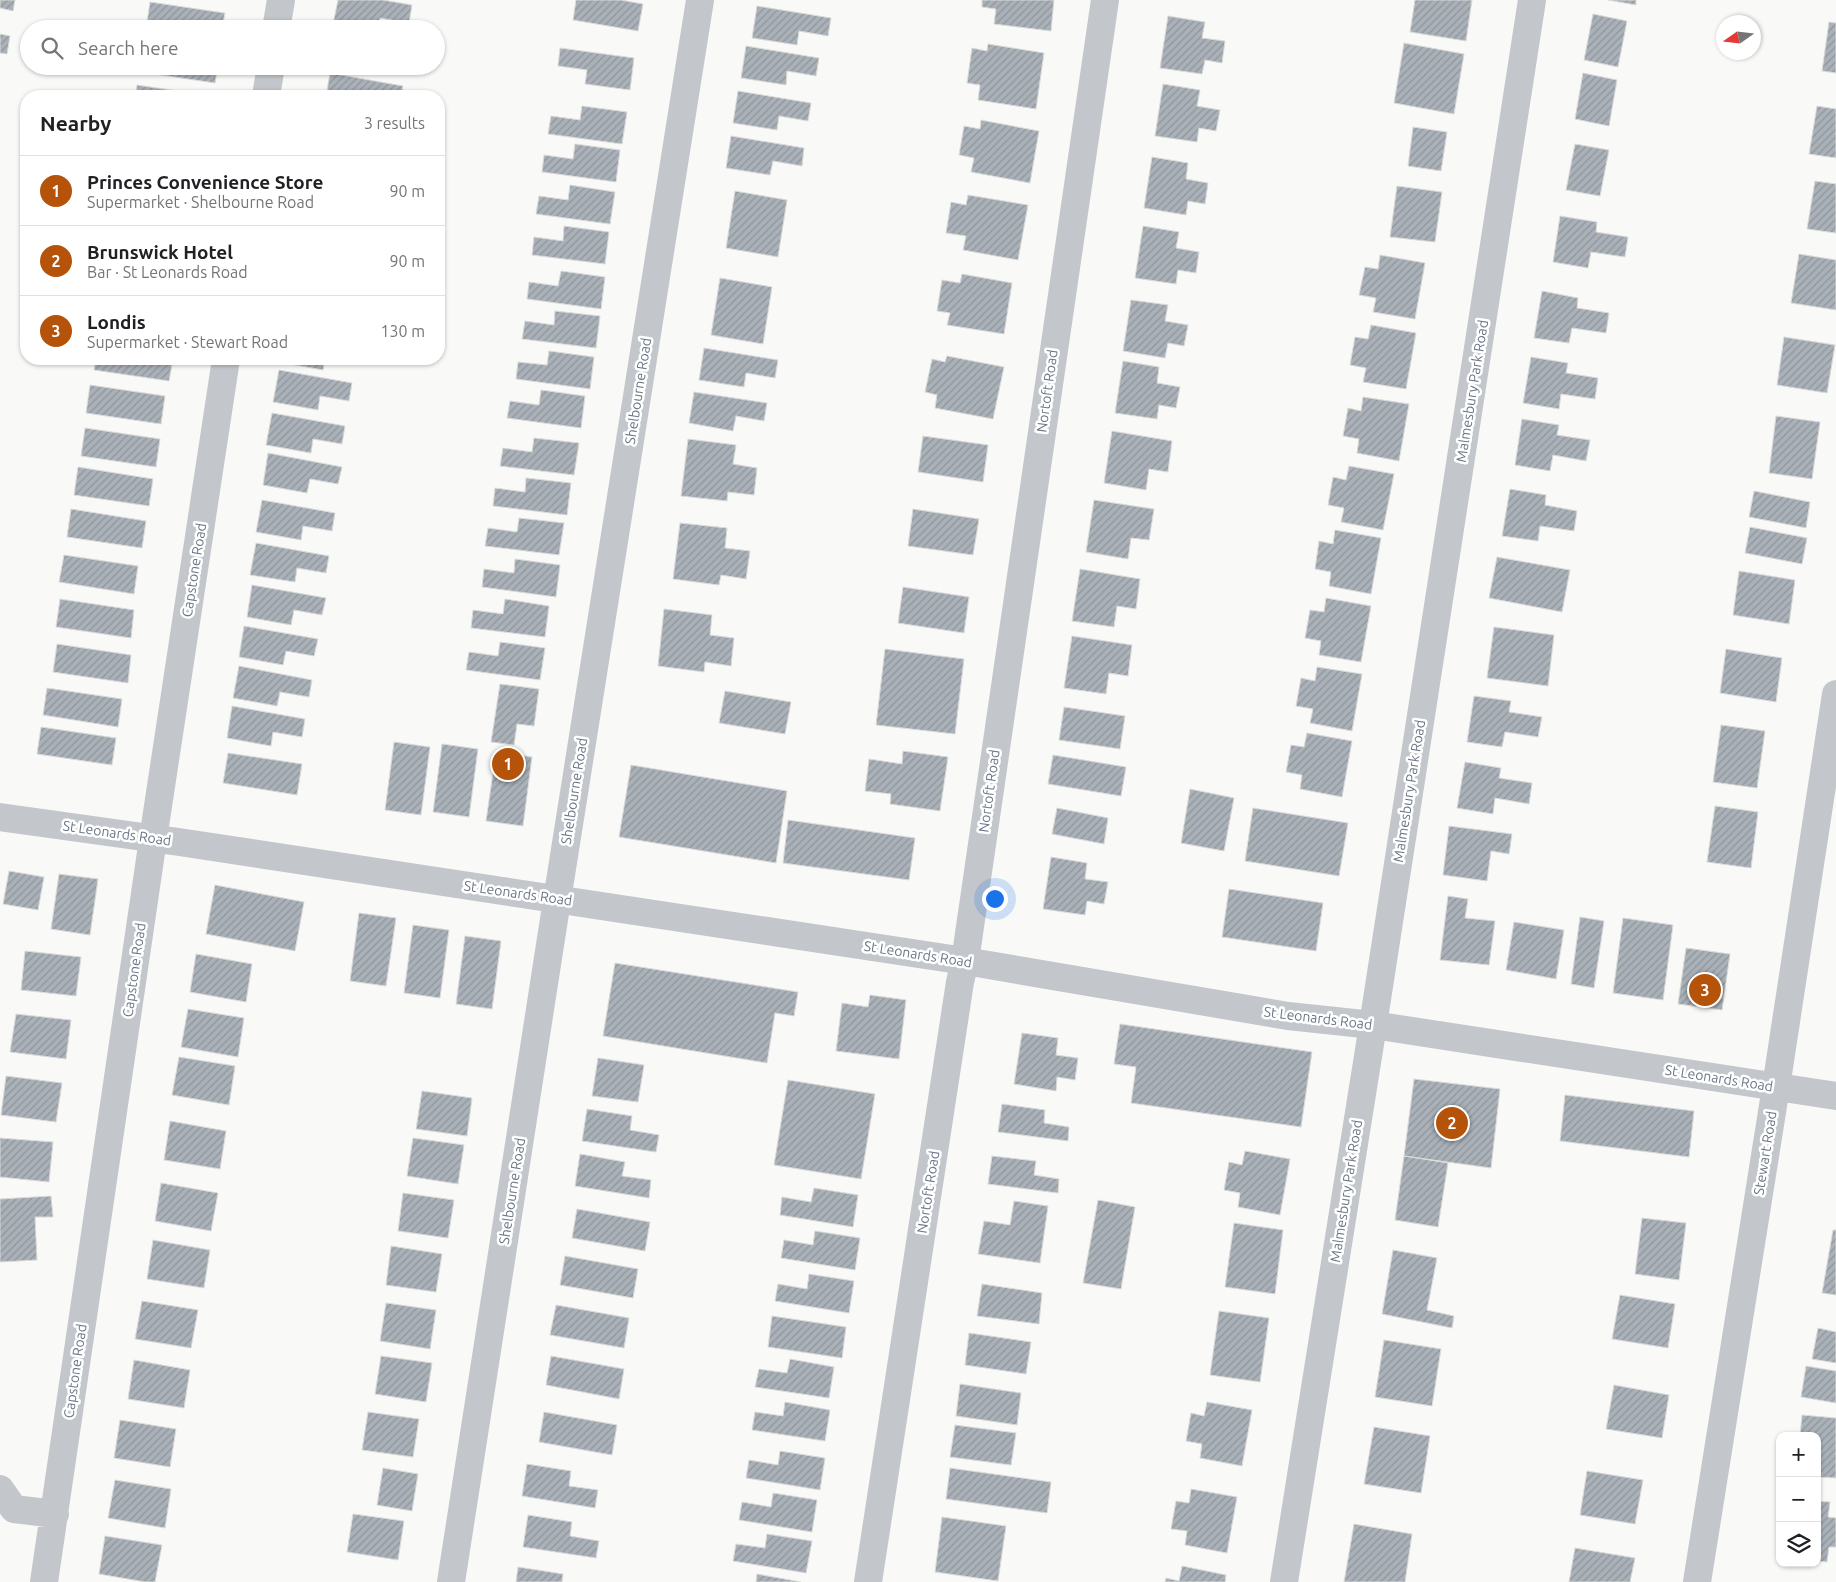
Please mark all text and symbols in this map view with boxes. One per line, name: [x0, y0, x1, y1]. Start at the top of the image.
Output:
north arrow: [1716, 15, 1761, 60]
search box: [20, 20, 445, 75]
icon: search: [38, 34, 66, 62]
text: Search here: [78, 37, 178, 59]
text: Nearby: [40, 111, 111, 135]
text: 3 results: [364, 114, 425, 132]
text: Princes Convenience Store: [87, 171, 323, 193]
text: 1: [51, 182, 61, 200]
text: 90 m: [389, 182, 425, 200]
text: Supermarket · Shelbourne Road: [87, 193, 314, 211]
text: Brunswick Hotel: [87, 241, 233, 263]
text: 2: [51, 252, 61, 270]
text: 90 m: [389, 252, 425, 270]
text: Bar · St Leonards Road: [87, 263, 248, 281]
text: Londis: [87, 311, 146, 333]
street label: Malmesbury Park Road: [1453, 319, 1491, 463]
text: 3: [51, 322, 61, 340]
text: 130 m: [380, 322, 425, 340]
text: Supermarket · Stewart Road: [87, 333, 288, 351]
street label: Shelbourne Road: [622, 337, 654, 445]
street label: Nortoft Road: [1033, 349, 1061, 433]
street label: Capstone Road: [179, 522, 209, 618]
street label: Malmesbury Park Road: [1390, 719, 1428, 863]
street label: Shelbourne Road: [558, 737, 590, 845]
pin: 1: [492, 745, 524, 783]
street label: Nortoft Road: [975, 749, 1003, 833]
street label: St Leonards Road: [62, 817, 172, 849]
street label: St Leonards Road: [463, 877, 573, 909]
your location: [982, 886, 1008, 912]
street label: Capstone Road: [119, 922, 149, 1018]
street label: St Leonards Road: [863, 938, 973, 970]
pin: 3: [1689, 971, 1721, 1009]
street label: St Leonards Road: [1263, 1003, 1373, 1033]
street label: St Leonards Road: [1664, 1062, 1774, 1094]
pin: 2: [1436, 1104, 1468, 1142]
street label: Stewart Road: [1750, 1110, 1780, 1196]
street label: Malmesbury Park Road: [1327, 1119, 1365, 1263]
street label: Shelbourne Road: [496, 1137, 528, 1245]
street label: Nortoft Road: [914, 1150, 942, 1234]
street label: Capstone Road: [60, 1323, 90, 1419]
map controls: [1776, 1432, 1821, 1567]
button: +: [1776, 1432, 1821, 1477]
button: −: [1776, 1477, 1821, 1522]
button: layers: [1776, 1522, 1821, 1567]

